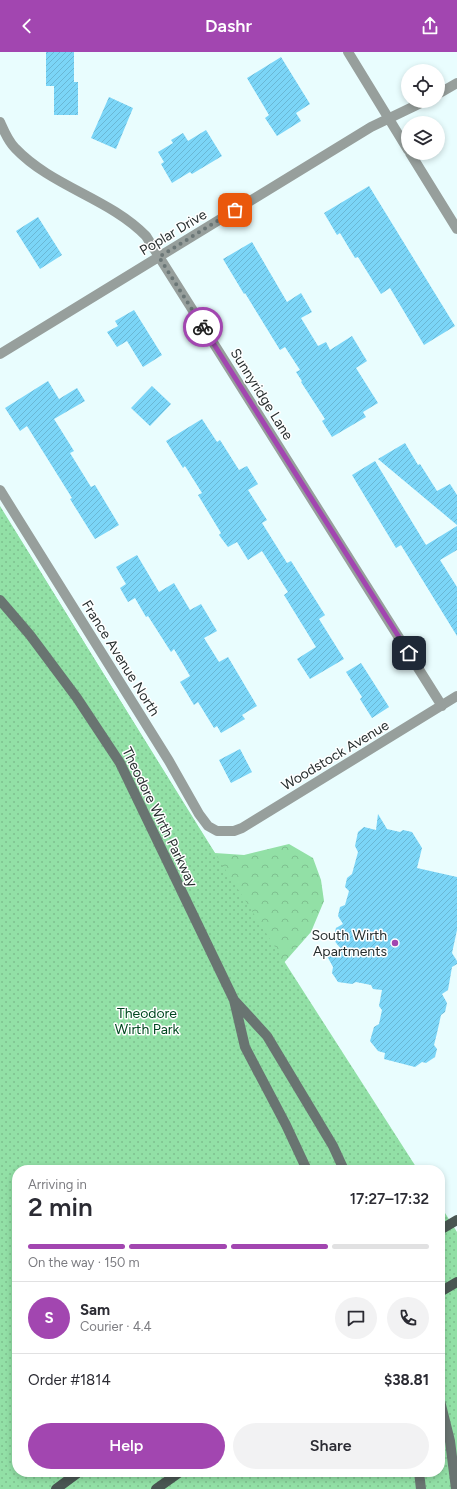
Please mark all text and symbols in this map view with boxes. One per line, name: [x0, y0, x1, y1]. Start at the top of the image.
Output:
icon: back: [16, 15, 38, 37]
text: Dashr: [205, 15, 252, 37]
icon: share: [419, 15, 441, 37]
map controls: [401, 64, 445, 160]
button: locate: [401, 64, 445, 108]
button: layers: [401, 116, 445, 160]
pin: [218, 193, 252, 227]
icon: bag: [224, 199, 246, 221]
street label: Poplar Drive: [137, 206, 210, 259]
courier: [183, 307, 223, 347]
icon: bike: [192, 316, 214, 338]
street label: Sunnyridge Lane: [227, 345, 297, 443]
street label: France Avenue North: [78, 597, 163, 719]
pin: [392, 636, 426, 670]
icon: home: [398, 642, 420, 664]
street label: Woodstock Avenue: [278, 716, 392, 794]
street label: Theodore Wirth Parkway: [118, 745, 201, 890]
place label: South Wirth Apartments: [311, 927, 387, 960]
marker: South Wirth Apartments: [390, 938, 400, 948]
park label: Theodore Wirth Park: [115, 1005, 180, 1038]
text: Arriving in: [28, 1177, 87, 1192]
text: 17:27–17:32: [350, 1190, 429, 1208]
text: 2 min: [28, 1191, 93, 1223]
text: On the way · 150 m: [28, 1255, 140, 1270]
button: chat: [335, 1297, 377, 1339]
button: phone: [387, 1297, 429, 1339]
text: Sam: [80, 1301, 110, 1319]
text: S: [44, 1309, 54, 1327]
text: Courier · 4.4: [80, 1319, 152, 1334]
text: Order #1814: [28, 1371, 111, 1389]
text: $38.81: [384, 1371, 429, 1389]
button: Help: [28, 1423, 225, 1469]
button: Share: [233, 1423, 429, 1469]

